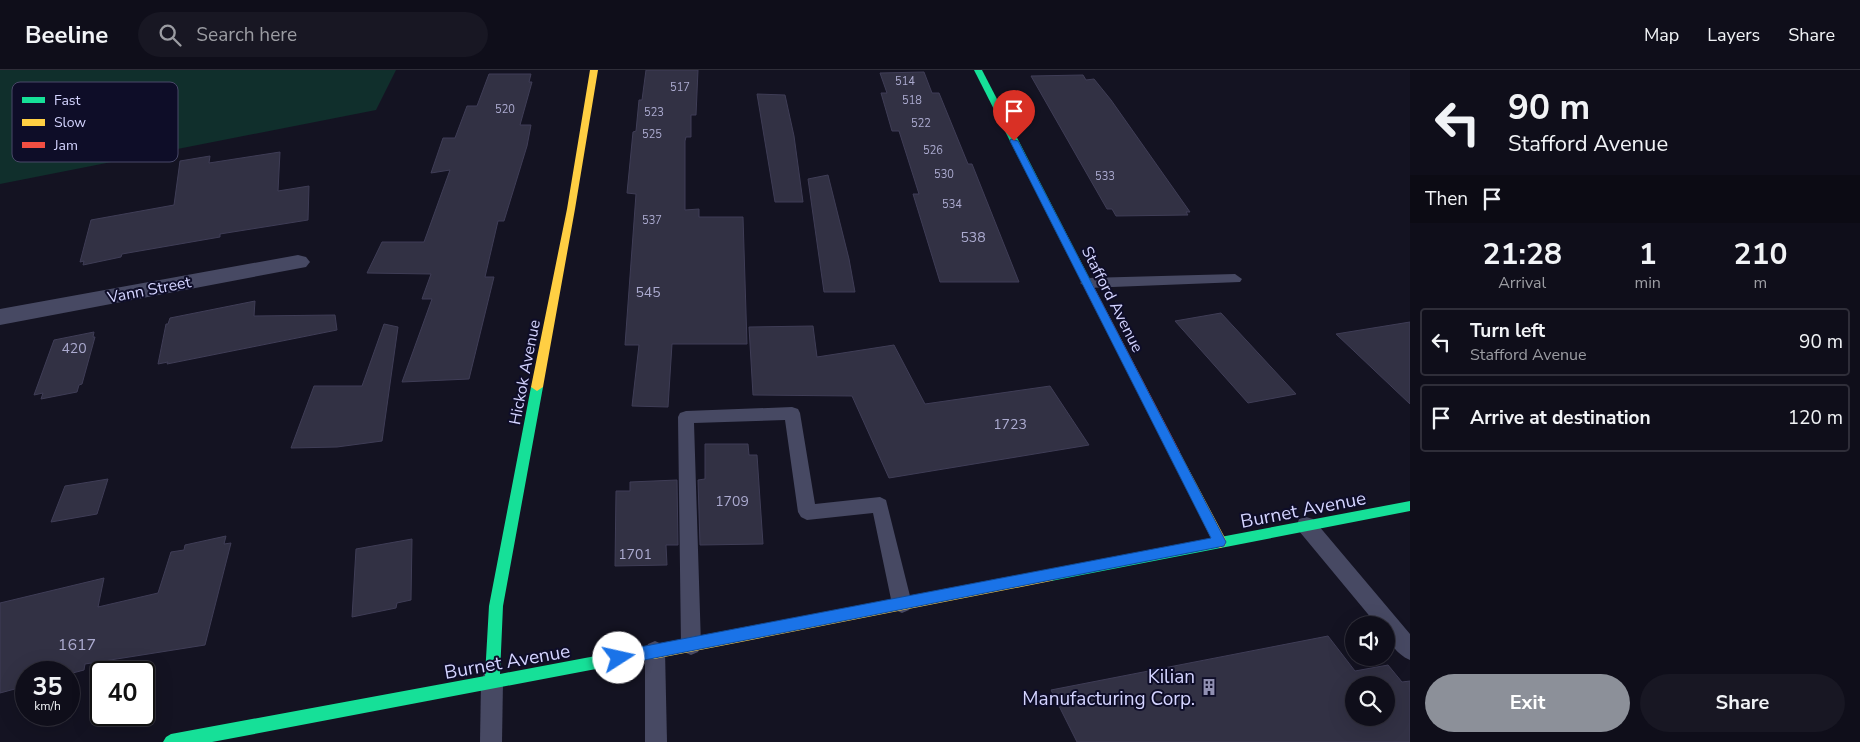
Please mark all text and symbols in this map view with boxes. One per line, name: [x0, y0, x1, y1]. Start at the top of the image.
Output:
search box: [138, 12, 488, 57]
text: Beeline: [25, 19, 108, 51]
icon: search: [156, 21, 184, 49]
text: Search here: [196, 22, 297, 48]
text: Map: [1644, 23, 1679, 47]
text: Layers: [1707, 23, 1760, 47]
text: Share: [1788, 23, 1835, 47]
house number: 514: [895, 74, 915, 89]
house number: 517: [670, 80, 690, 95]
legend: [12, 82, 178, 162]
text: 90 m: [1508, 84, 1590, 131]
pin: [993, 90, 1035, 141]
icon: left: [1425, 90, 1490, 155]
text: Fast: [54, 91, 80, 110]
house number: 518: [902, 93, 922, 108]
icon: arrive: [1000, 97, 1028, 125]
house number: 520: [495, 102, 515, 117]
house number: 523: [644, 105, 664, 120]
text: Slow: [54, 113, 86, 132]
house number: 522: [911, 116, 931, 131]
house number: 525: [642, 127, 662, 142]
text: Stafford Avenue: [1508, 129, 1668, 159]
text: Jam: [53, 136, 78, 155]
house number: 526: [923, 143, 943, 158]
house number: 530: [934, 167, 954, 182]
house number: 533: [1095, 169, 1115, 184]
icon: arrive: [1478, 185, 1506, 213]
text: Then: [1425, 186, 1468, 212]
house number: 534: [942, 197, 962, 212]
house number: 537: [642, 213, 662, 228]
house number: 538: [960, 228, 986, 247]
text: 21:28: [1483, 234, 1562, 275]
text: 1: [1639, 234, 1657, 275]
text: 210: [1733, 234, 1787, 275]
street label: Stafford Avenue: [1076, 243, 1148, 356]
street label: Vann Street: [105, 271, 193, 309]
text: Arrival: [1498, 272, 1546, 294]
text: min: [1634, 272, 1661, 294]
text: m: [1754, 272, 1767, 294]
house number: 545: [635, 283, 661, 302]
street label: Hickok Avenue: [504, 318, 546, 427]
text: Turn left: [1470, 318, 1545, 344]
icon: left: [1427, 328, 1455, 356]
text: 90 m: [1799, 329, 1843, 355]
house number: 420: [61, 339, 87, 358]
text: Stafford Avenue: [1470, 344, 1586, 366]
icon: arrive: [1427, 404, 1455, 432]
text: Arrive at destination: [1470, 405, 1651, 431]
text: 120 m: [1788, 405, 1843, 431]
house number: 1723: [993, 415, 1027, 434]
street label: Burnet Avenue: [1238, 485, 1368, 535]
house number: 1709: [715, 492, 749, 511]
house number: 1701: [618, 545, 652, 564]
map controls: [1345, 616, 1395, 726]
button: sound: [1345, 616, 1395, 666]
position arrow: [592, 631, 644, 683]
house number: 1617: [58, 634, 96, 656]
street label: Burnet Avenue: [442, 638, 572, 686]
speed limit sign: 40: [90, 661, 155, 726]
place label: Kilian Manufacturing Corp.: [1022, 664, 1195, 712]
text: 35: [32, 670, 63, 704]
button: Exit: [1425, 674, 1630, 732]
button: Share: [1640, 674, 1845, 732]
button: search: [1345, 676, 1395, 726]
building icon: Kilian Manufacturing Corp.: [1199, 677, 1219, 697]
text: km/h: [34, 698, 61, 714]

